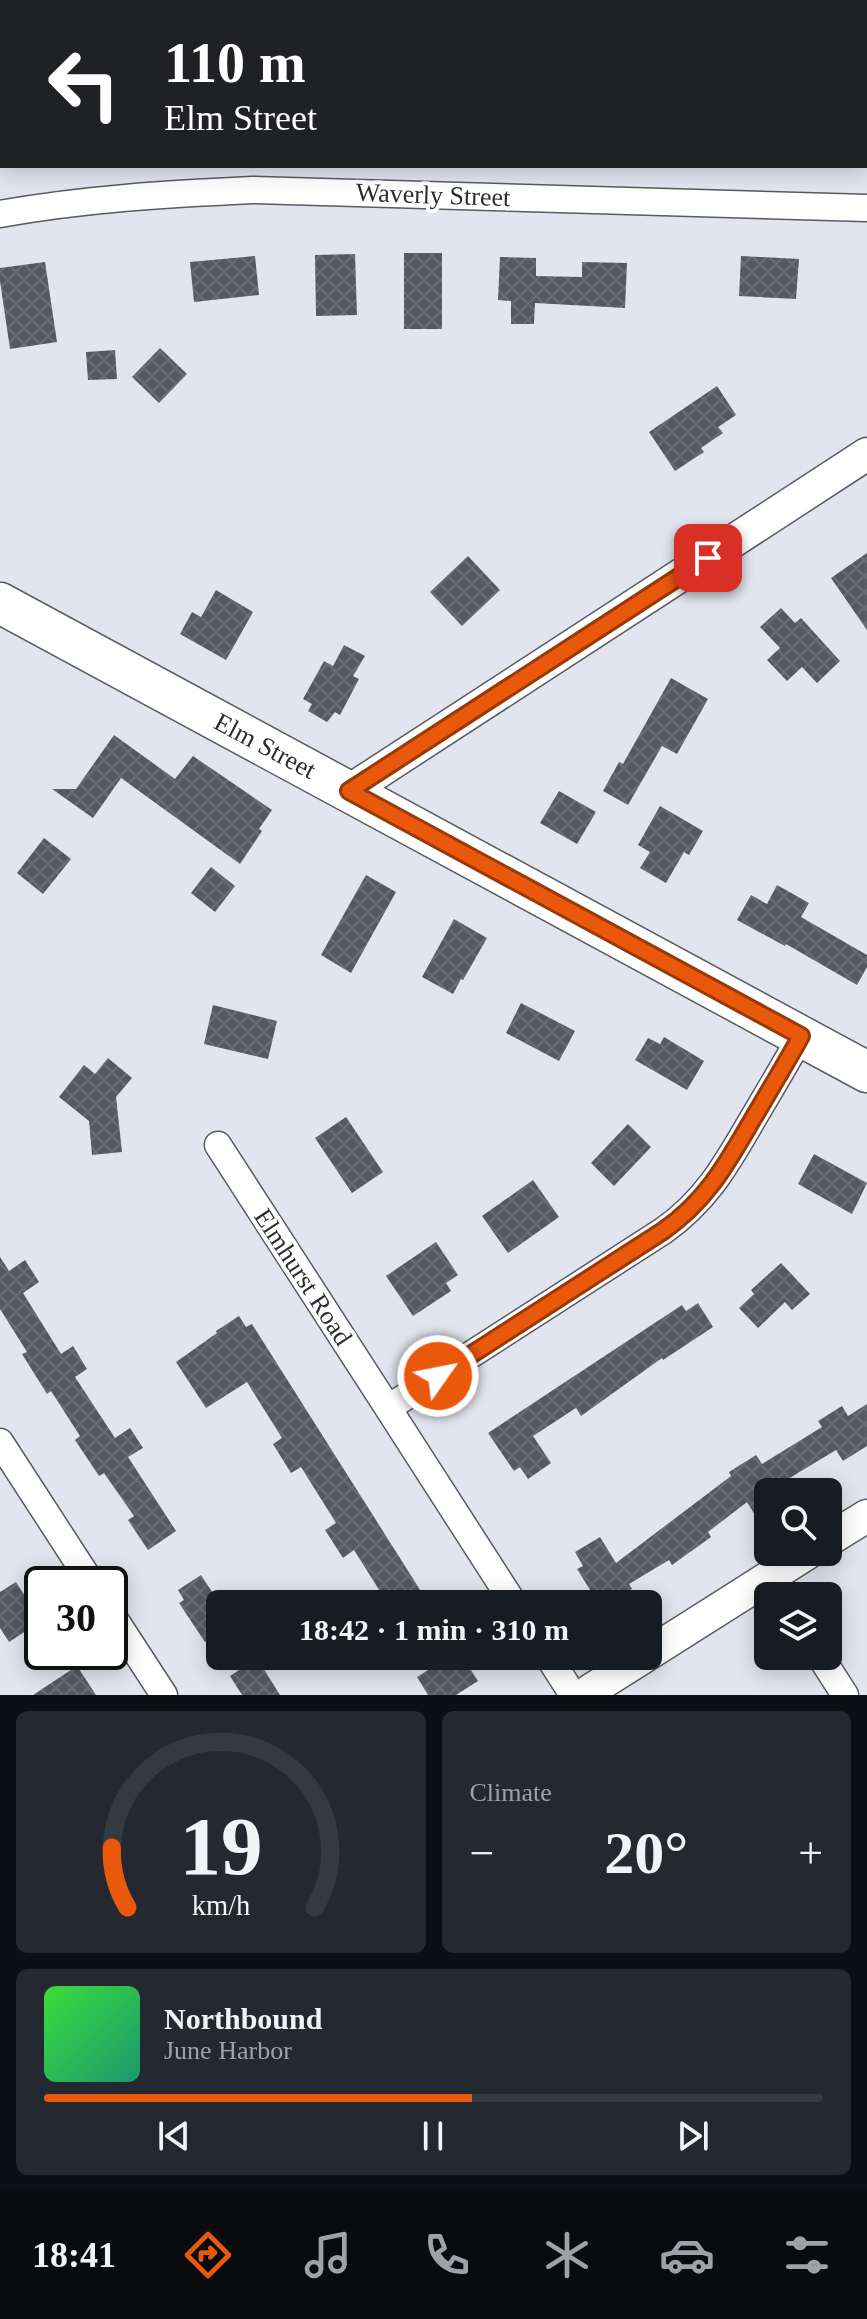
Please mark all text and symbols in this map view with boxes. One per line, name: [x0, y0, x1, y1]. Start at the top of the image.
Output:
icon: left: [32, 32, 136, 136]
text: 110 m: [164, 32, 306, 94]
text: Elm Street: [164, 98, 317, 138]
street label: Waverly Street: [355, 178, 512, 212]
pin: [674, 524, 742, 592]
icon: arrive: [686, 536, 730, 580]
street label: Elm Street: [209, 707, 321, 785]
street label: Elmhurst Road: [248, 1203, 358, 1351]
position arrow: [396, 1334, 480, 1418]
map controls: [754, 1478, 842, 1670]
button: search: [754, 1478, 842, 1566]
speed limit sign: 30: [24, 1566, 128, 1670]
button: layers: [754, 1582, 842, 1670]
text: 18:42 · 1 min · 310 m: [299, 1613, 569, 1646]
text: Climate: [470, 1778, 552, 1807]
text: 19: [179, 1800, 262, 1892]
text: 20°: [604, 1820, 688, 1886]
text: −: [470, 1829, 494, 1878]
text: +: [798, 1829, 823, 1878]
text: km/h: [191, 1890, 250, 1921]
text: Northbound: [164, 2002, 322, 2035]
text: June Harbor: [164, 2036, 292, 2065]
icon: previous: [152, 2114, 196, 2158]
icon: pause: [411, 2114, 455, 2158]
icon: next: [671, 2114, 715, 2158]
icon: directions: [180, 2227, 236, 2283]
icon: music: [300, 2227, 356, 2283]
icon: phone: [419, 2227, 475, 2283]
icon: climate: [539, 2227, 595, 2283]
icon: car: [659, 2227, 715, 2283]
icon: filters: [779, 2227, 835, 2283]
text: 18:41: [32, 2235, 116, 2275]

